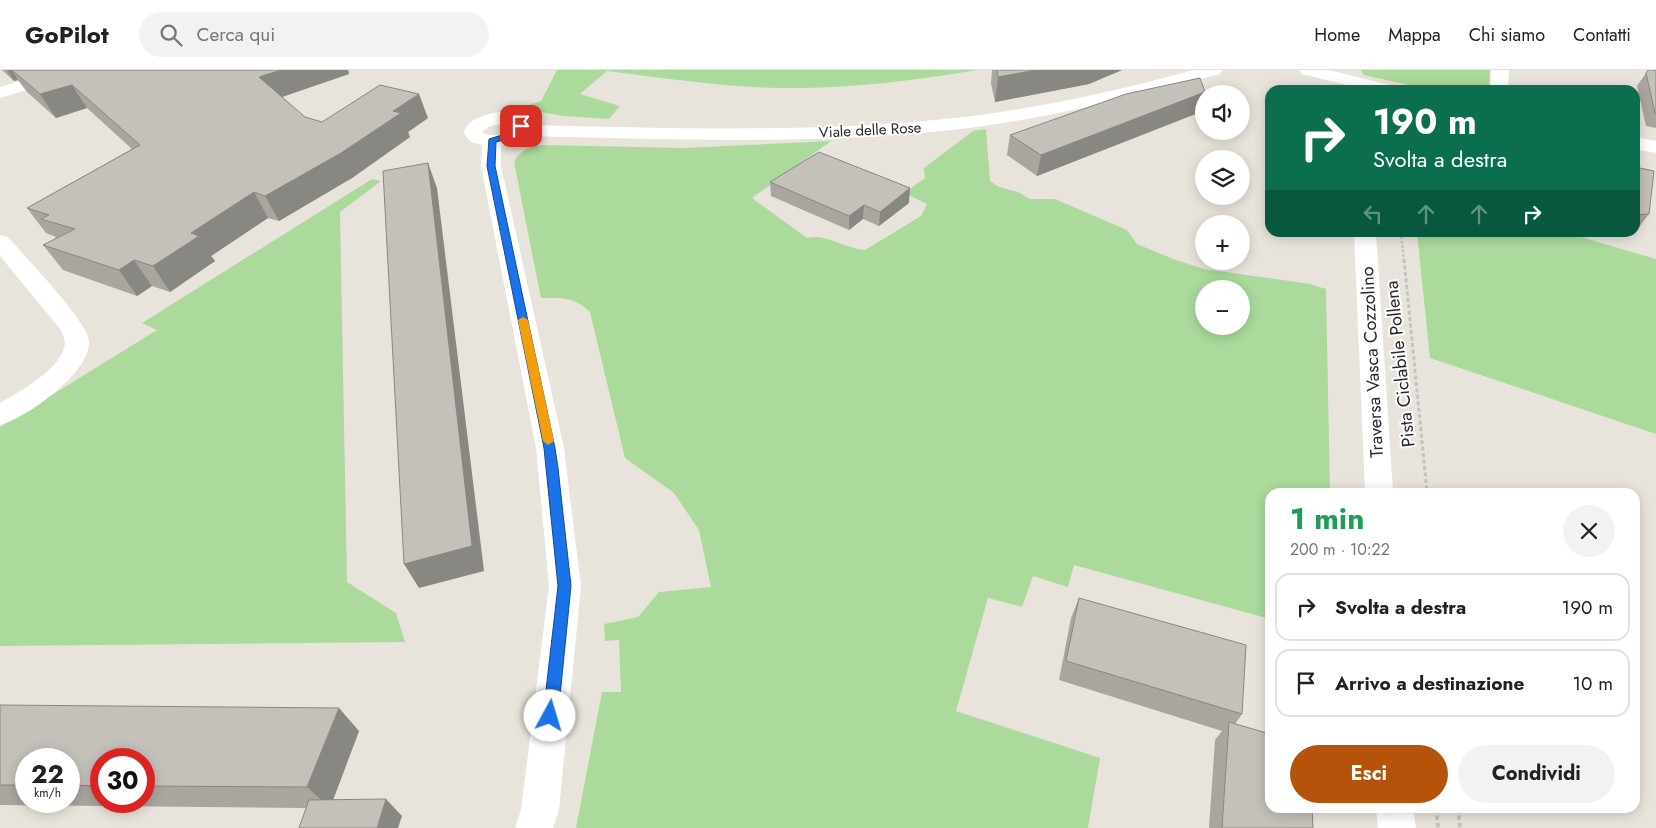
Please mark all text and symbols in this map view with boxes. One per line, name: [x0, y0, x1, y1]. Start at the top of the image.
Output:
search box: [139, 12, 489, 57]
text: GoPilot: [25, 17, 109, 52]
icon: search: [157, 21, 185, 49]
text: Cerca qui: [197, 21, 275, 48]
text: Home: [1314, 22, 1360, 48]
text: Mappa: [1388, 22, 1441, 48]
text: Chi siamo: [1469, 22, 1545, 48]
text: Contatti: [1573, 22, 1631, 48]
map controls: [1195, 85, 1250, 335]
button: sound: [1195, 85, 1250, 140]
text: 190 m: [1373, 97, 1477, 147]
pin: [500, 105, 542, 147]
icon: right: [1290, 105, 1355, 170]
icon: arrive: [507, 112, 535, 140]
street label: Viale delle Rose: [818, 116, 922, 144]
text: Svolta a destra: [1373, 143, 1507, 175]
button: layers: [1195, 150, 1250, 205]
icon: left: [1359, 200, 1387, 228]
icon: ahead: [1412, 200, 1440, 228]
icon: ahead: [1465, 200, 1493, 228]
icon: right: [1518, 200, 1546, 228]
button: +: [1195, 215, 1250, 270]
street label: Traversa Vasca Cozzolino: [1354, 266, 1390, 458]
button: −: [1195, 280, 1250, 335]
street label: Pista Ciclabile Pollena: [1378, 280, 1422, 448]
text: 1 min: [1290, 497, 1364, 540]
button: close: [1563, 505, 1615, 557]
text: 200 m · 10:22: [1290, 538, 1390, 561]
icon: right: [1292, 593, 1320, 621]
text: Svolta a destra: [1335, 594, 1466, 621]
text: 190 m: [1562, 594, 1613, 621]
icon: arrive: [1292, 669, 1320, 697]
text: Arrivo a destinazione: [1335, 670, 1524, 697]
text: 10 m: [1573, 670, 1613, 697]
position arrow: [523, 689, 575, 741]
button: Esci: [1290, 745, 1448, 803]
button: Condividi: [1458, 745, 1615, 803]
speed limit sign: 30: [90, 748, 155, 813]
text: 22: [31, 756, 64, 792]
text: km/h: [34, 784, 61, 802]

